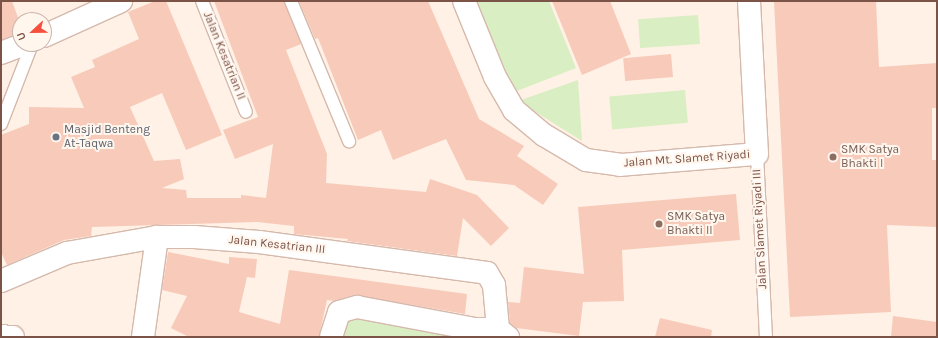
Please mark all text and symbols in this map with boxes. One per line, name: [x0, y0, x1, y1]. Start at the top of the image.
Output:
street label: Jalan Kesatrian II: [200, 10, 248, 102]
north arrow: [12, 12, 52, 52]
text: U: [14, 30, 29, 42]
place label: Masjid Benteng At-Taqwa: [64, 123, 150, 151]
marker: Masjid Benteng At-Taqwa: [51, 132, 61, 142]
place label: SMK Satya Bhakti I: [841, 143, 899, 171]
street label: Jalan Mt. Slamet Riyadi: [623, 147, 751, 171]
marker: SMK Satya Bhakti I: [828, 152, 838, 162]
street label: Jalan Slamet Riyadi III: [750, 169, 770, 289]
place label: SMK Satya Bhakti II: [667, 210, 725, 238]
marker: SMK Satya Bhakti II: [654, 219, 664, 229]
street label: Jalan Kesatrian III: [228, 233, 326, 257]

